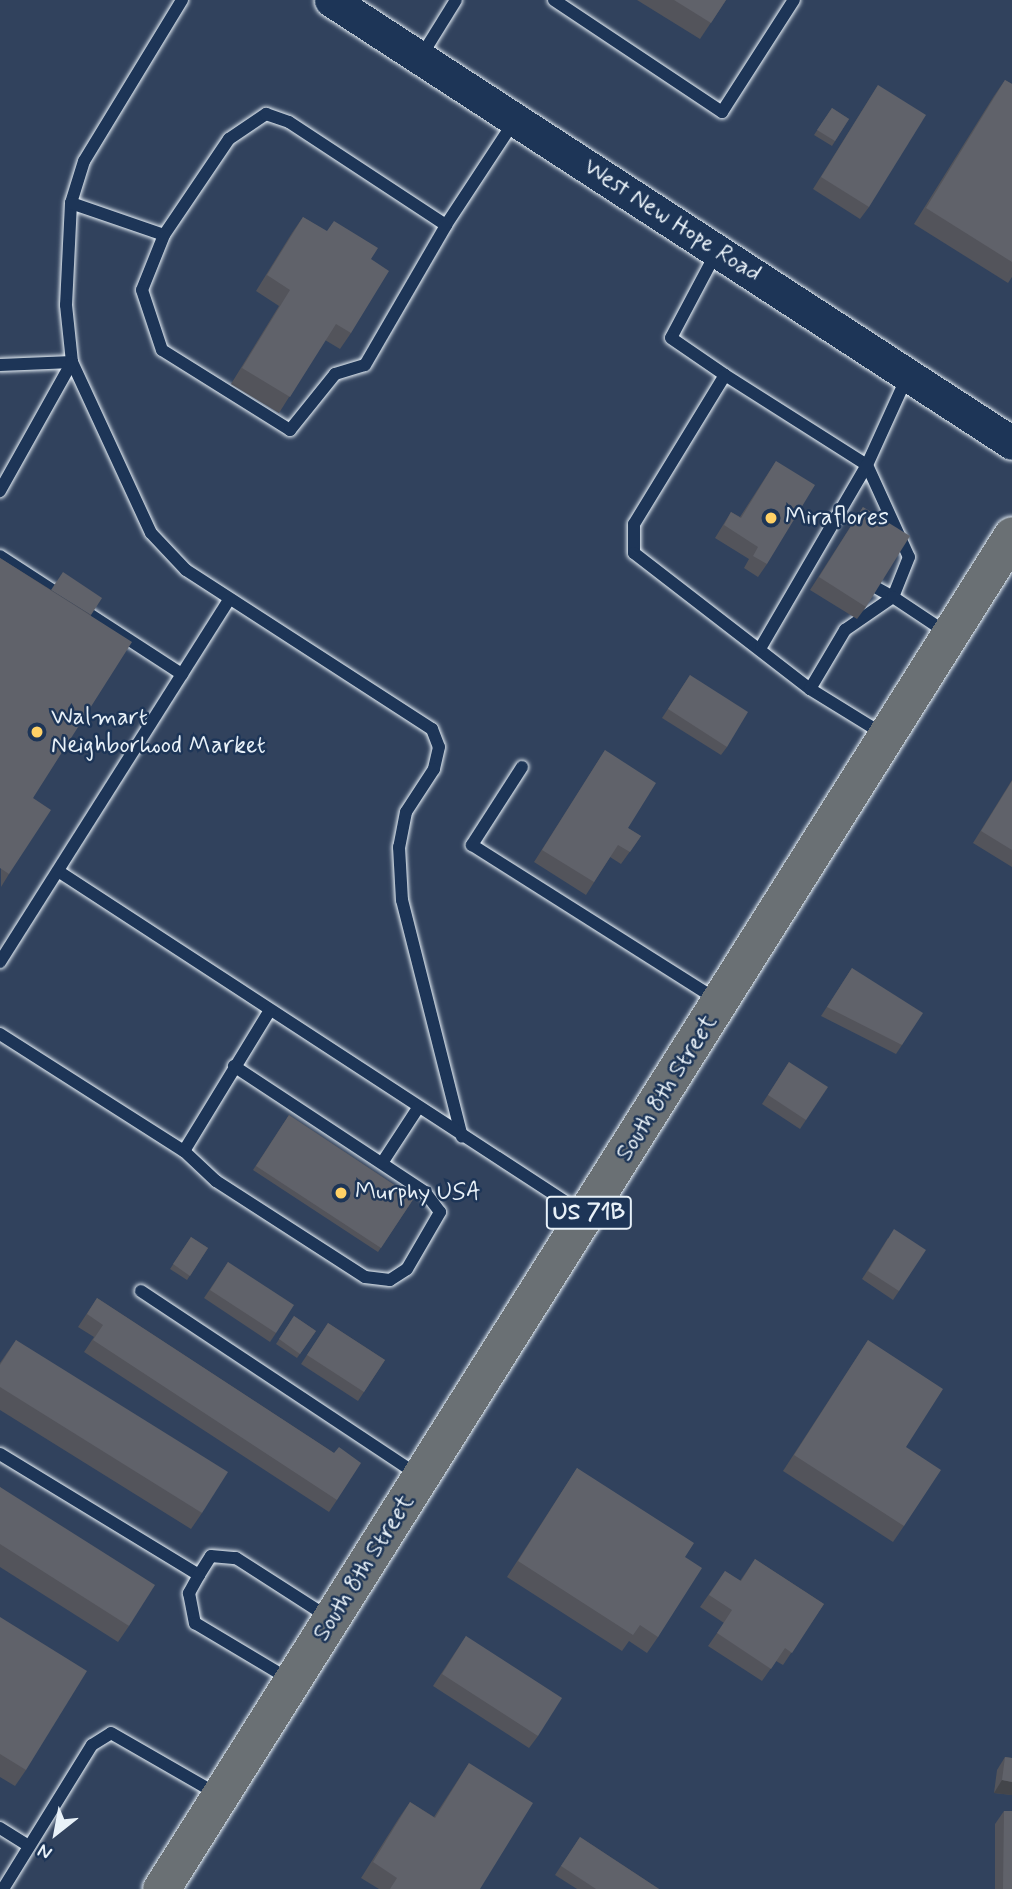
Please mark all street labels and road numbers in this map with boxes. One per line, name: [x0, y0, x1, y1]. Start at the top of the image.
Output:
street label: West New Hope Road: [577, 153, 767, 289]
street label: South 8th Street: [610, 1009, 724, 1167]
road number: US 71B: [545, 1194, 633, 1232]
street label: South 8th Street: [307, 1489, 421, 1647]

